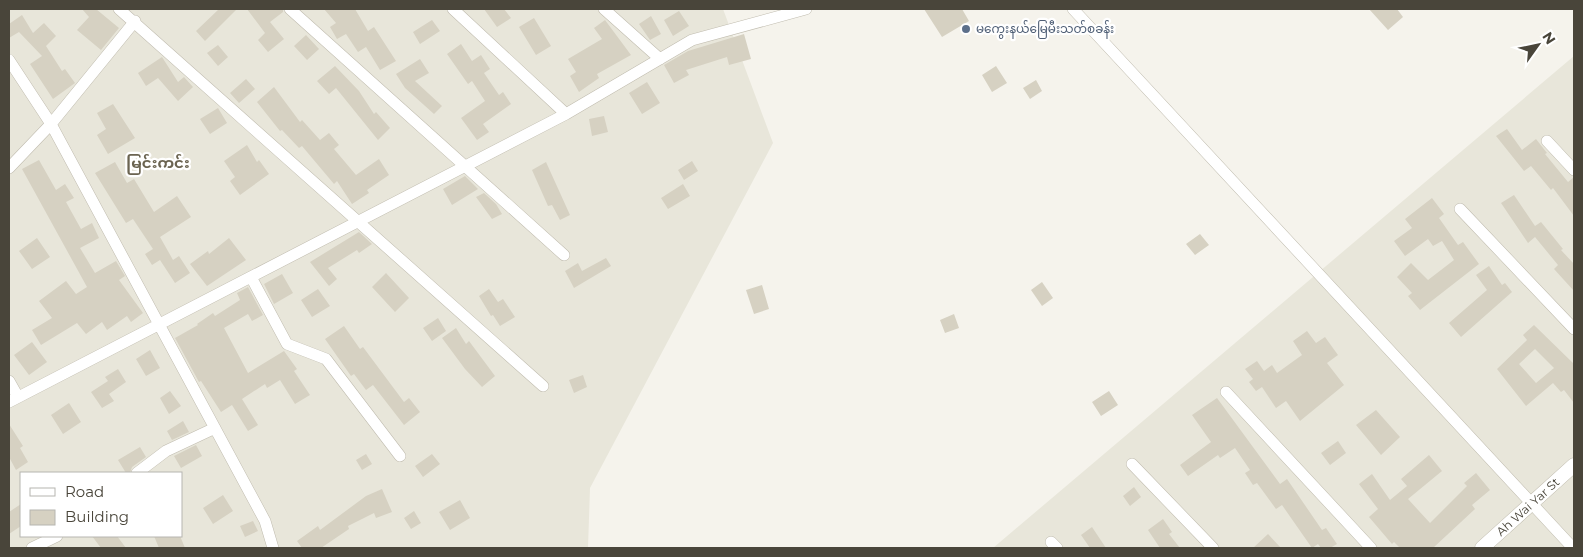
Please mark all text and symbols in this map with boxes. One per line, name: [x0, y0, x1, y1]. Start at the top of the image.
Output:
place label: မကွေးနယ်မြေမီးသတ်စခန်း: [976, 20, 1114, 39]
north arrow: [1513, 20, 1563, 70]
marker: မကွေးနယ်မြေမီးသတ်စခန်း: [960, 23, 972, 35]
text: N: [1538, 28, 1560, 48]
district label: မြင်းကင်း: [126, 153, 190, 175]
legend: [20, 472, 182, 537]
street label: Ah Wai Yar St: [1493, 474, 1563, 539]
text: Road: [65, 482, 104, 501]
text: Building: [65, 507, 129, 526]

